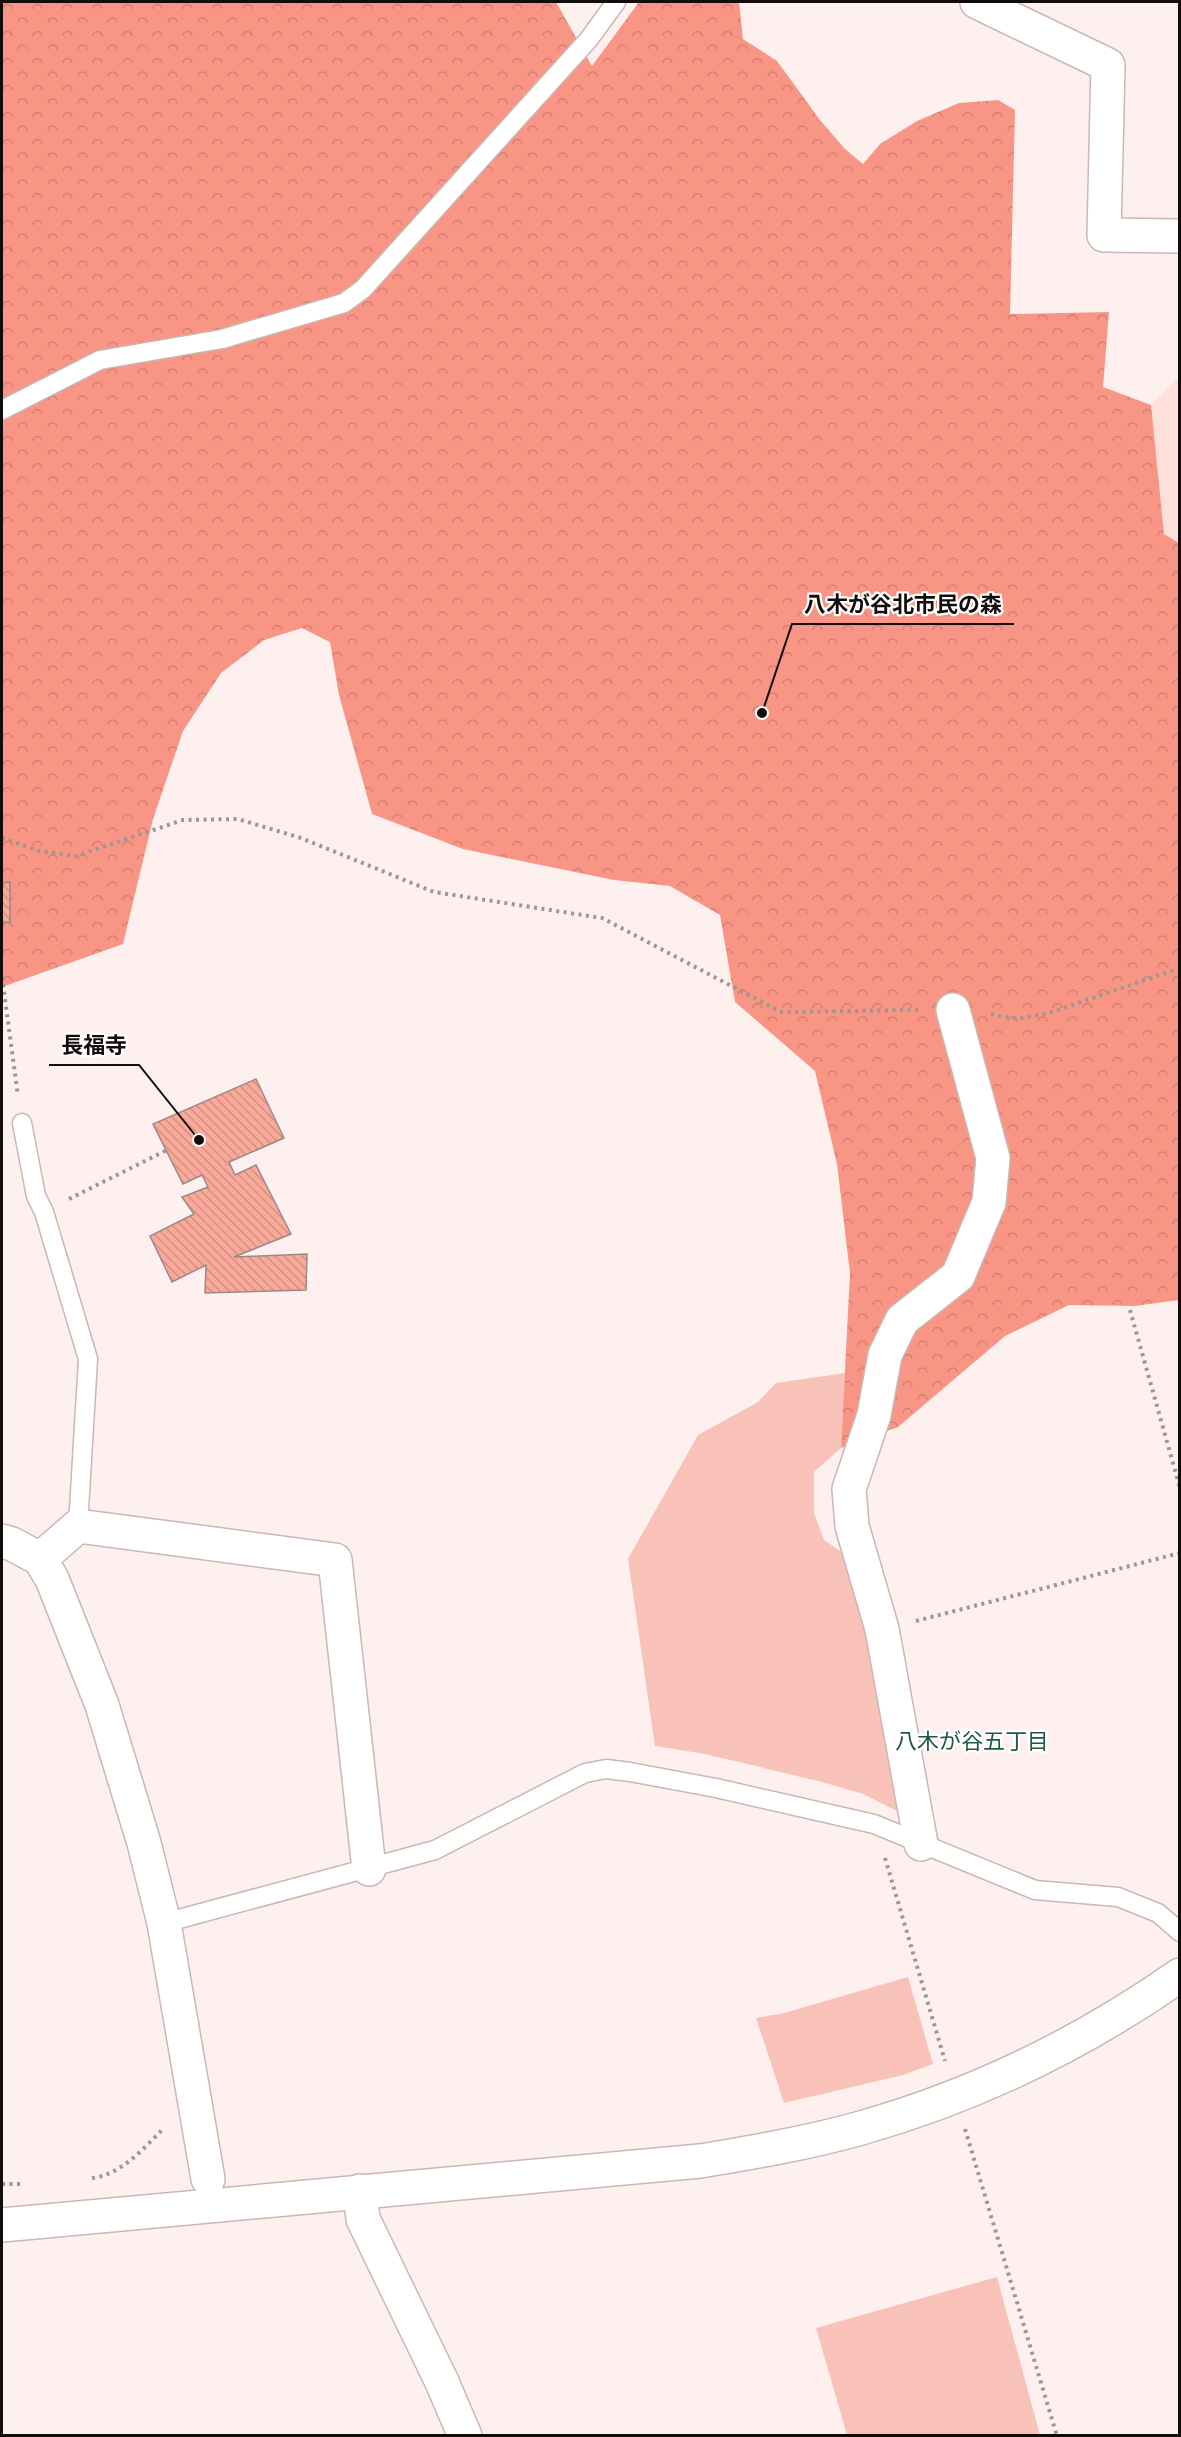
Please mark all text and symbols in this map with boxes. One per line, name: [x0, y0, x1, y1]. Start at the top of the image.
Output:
callout: 八木が谷北市民の森: [792, 584, 1014, 624]
text: 八木が谷北市民の森: [804, 592, 1002, 617]
callout: 長福寺: [49, 1025, 139, 1065]
text: 長福寺: [61, 1033, 127, 1058]
district label: 八木が谷五丁目: [895, 1729, 1049, 1754]

